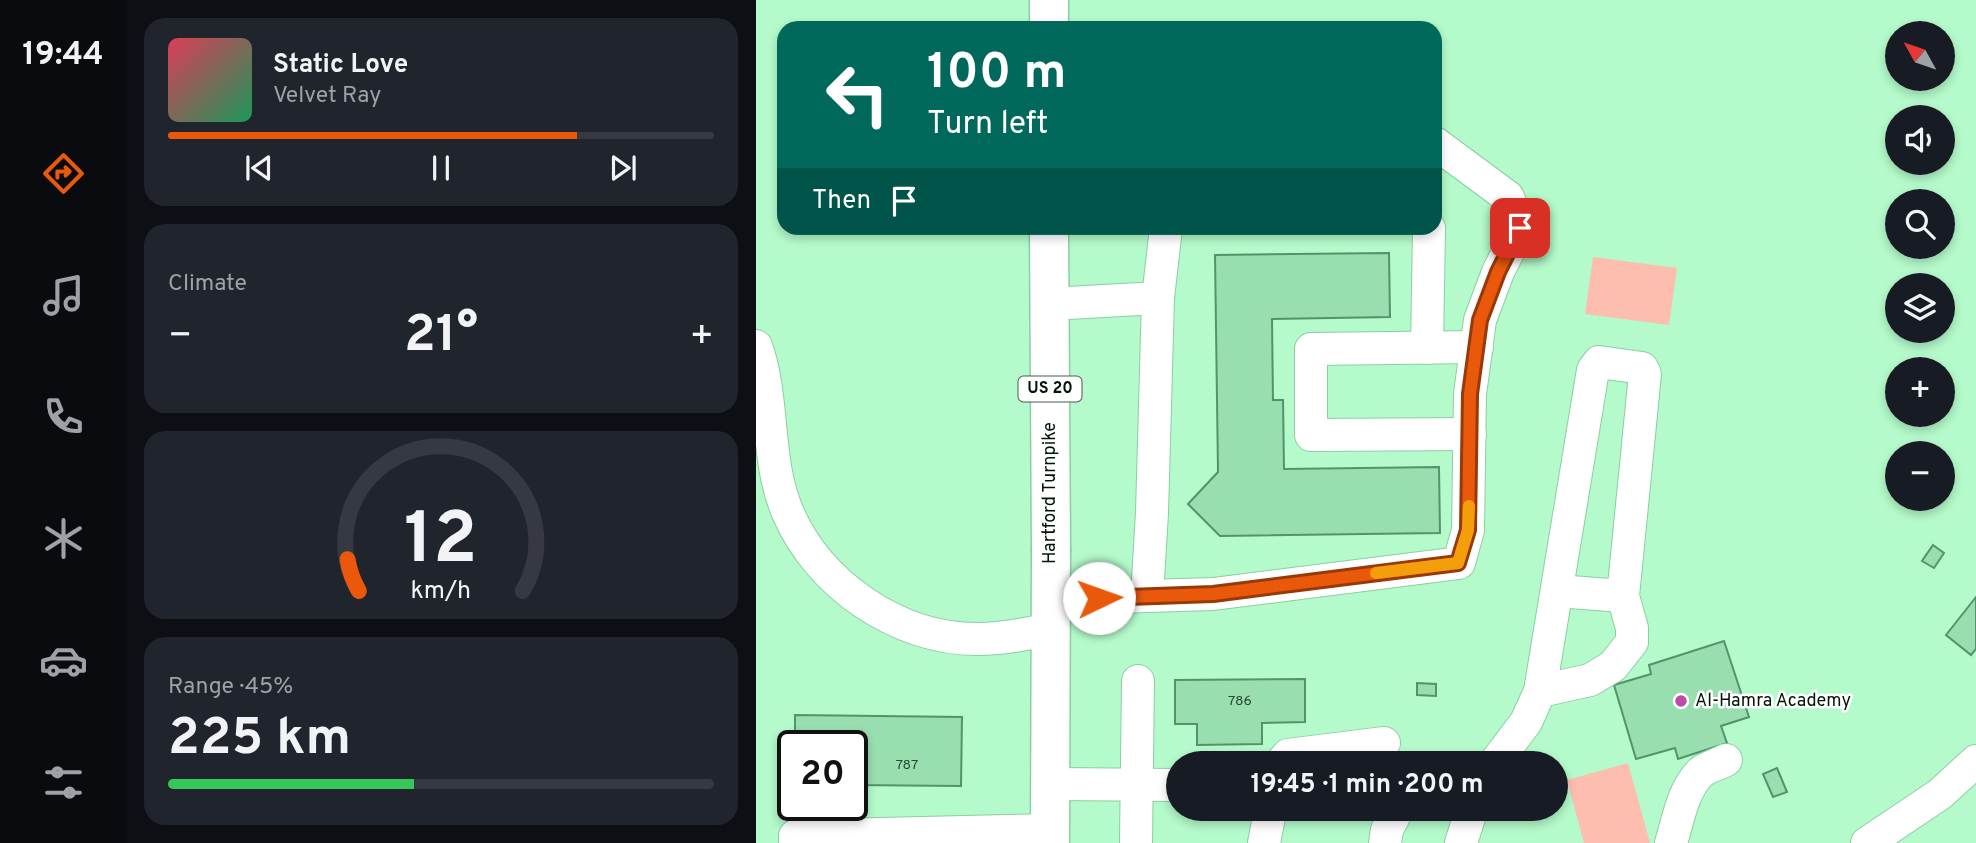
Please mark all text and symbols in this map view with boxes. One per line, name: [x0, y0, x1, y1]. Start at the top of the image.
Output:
north arrow: [1885, 21, 1955, 91]
map controls: [1885, 21, 1955, 511]
text: 19:44: [22, 36, 104, 76]
text: 100 m: [927, 44, 1066, 106]
text: Static Love: [273, 49, 408, 82]
icon: left: [812, 49, 903, 140]
text: Velvet Ray: [273, 82, 381, 111]
text: Turn left: [927, 105, 1048, 145]
button: sound: [1885, 105, 1955, 175]
icon: directions: [39, 149, 88, 198]
icon: previous: [240, 149, 278, 187]
icon: pause: [422, 149, 460, 187]
icon: next: [604, 149, 642, 187]
icon: arrive: [885, 182, 923, 220]
text: Then: [812, 185, 871, 218]
button: search: [1885, 189, 1955, 259]
pin: [1490, 198, 1550, 258]
icon: arrive: [1501, 209, 1539, 247]
text: Climate: [168, 270, 247, 299]
icon: music: [39, 271, 88, 320]
button: layers: [1885, 273, 1955, 343]
text: 21°: [404, 304, 478, 370]
text: −: [168, 313, 193, 362]
text: +: [689, 313, 714, 362]
button: +: [1885, 357, 1955, 427]
road number: US 20: [1018, 376, 1082, 402]
icon: phone: [39, 392, 88, 441]
street label: Hartford Turnpike: [1039, 422, 1062, 564]
button: −: [1885, 441, 1955, 511]
text: 12: [404, 497, 478, 589]
icon: climate: [39, 514, 88, 563]
position arrow: [1062, 561, 1136, 635]
text: km/h: [411, 575, 471, 607]
icon: car: [39, 636, 88, 685]
text: Range · 45%: [168, 673, 293, 702]
place label: Al-Hamra Academy: [1695, 690, 1851, 713]
house number: 786: [1228, 693, 1252, 710]
marker: Al-Hamra Academy: [1673, 693, 1689, 709]
text: 225 km: [168, 707, 351, 773]
speed limit sign: 20: [777, 730, 868, 821]
house number: 787: [896, 757, 918, 774]
icon: filters: [39, 758, 88, 807]
text: 19:45 · 1 min · 200 m: [1250, 769, 1484, 802]

